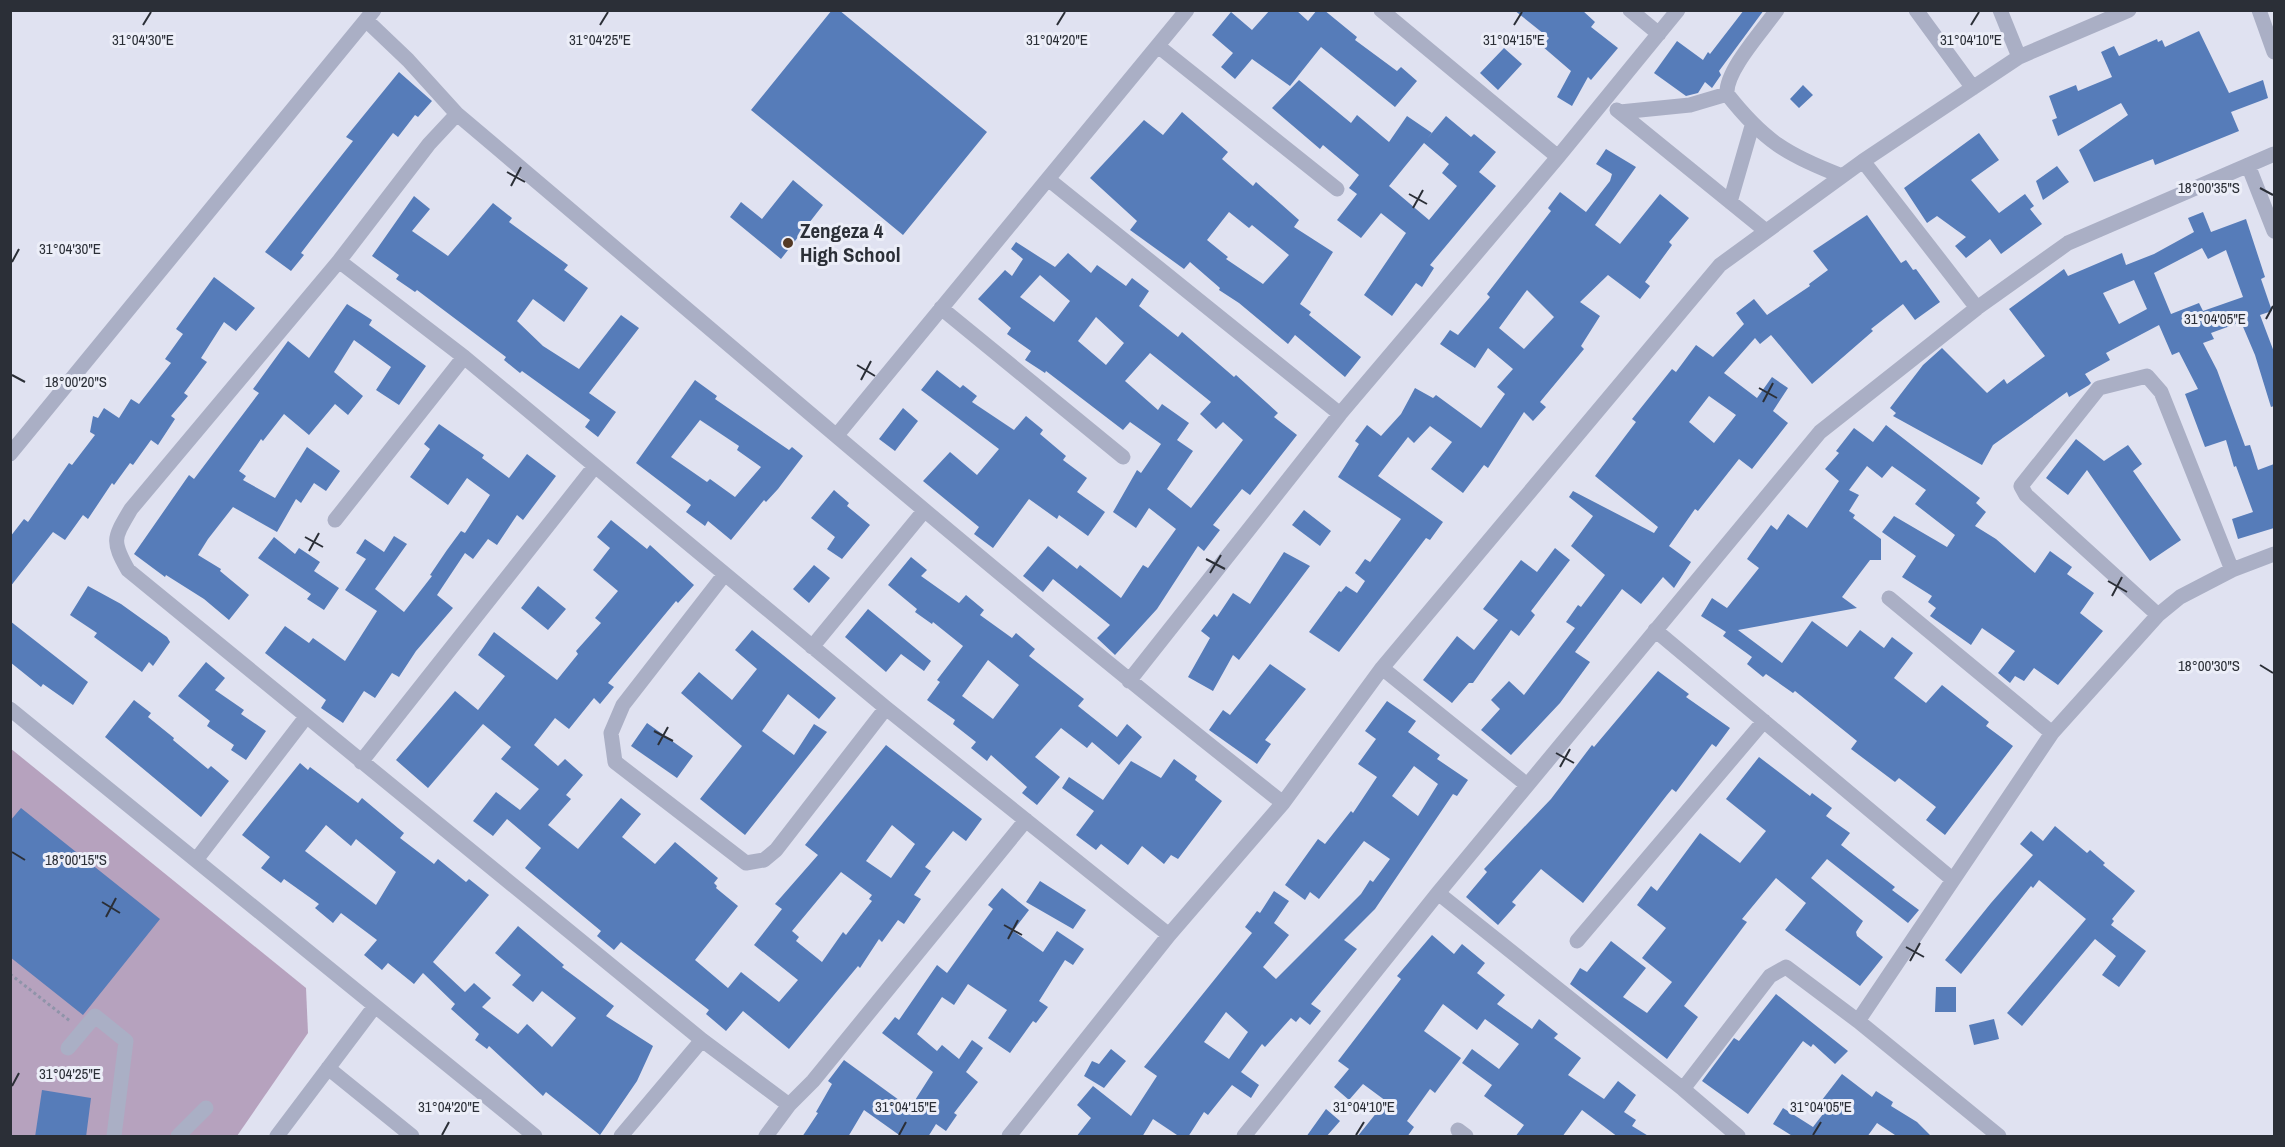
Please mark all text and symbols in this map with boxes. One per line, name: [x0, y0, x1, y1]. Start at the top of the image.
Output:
text: 31°04'30"E: [112, 29, 174, 50]
text: 31°04'25"E: [569, 29, 631, 50]
text: 31°04'20"E: [1026, 29, 1088, 50]
text: 31°04'15"E: [1483, 29, 1545, 50]
text: 31°04'10"E: [1940, 29, 2002, 50]
text: 18°00'35"S: [2178, 177, 2240, 198]
place label: Zengeza 4 High School: [800, 216, 900, 269]
marker: Zengeza 4 High School: [781, 236, 795, 250]
text: 31°04'30"E: [39, 238, 101, 259]
text: 31°04'05"E: [2184, 308, 2246, 329]
text: 18°00'20"S: [45, 371, 107, 392]
text: 18°00'30"S: [2178, 655, 2240, 676]
text: 18°00'15"S: [45, 849, 107, 870]
text: 31°04'25"E: [39, 1063, 101, 1084]
text: 31°04'20"E: [418, 1096, 480, 1117]
text: 31°04'15"E: [875, 1096, 937, 1117]
text: 31°04'10"E: [1333, 1096, 1395, 1117]
text: 31°04'05"E: [1790, 1096, 1852, 1117]

